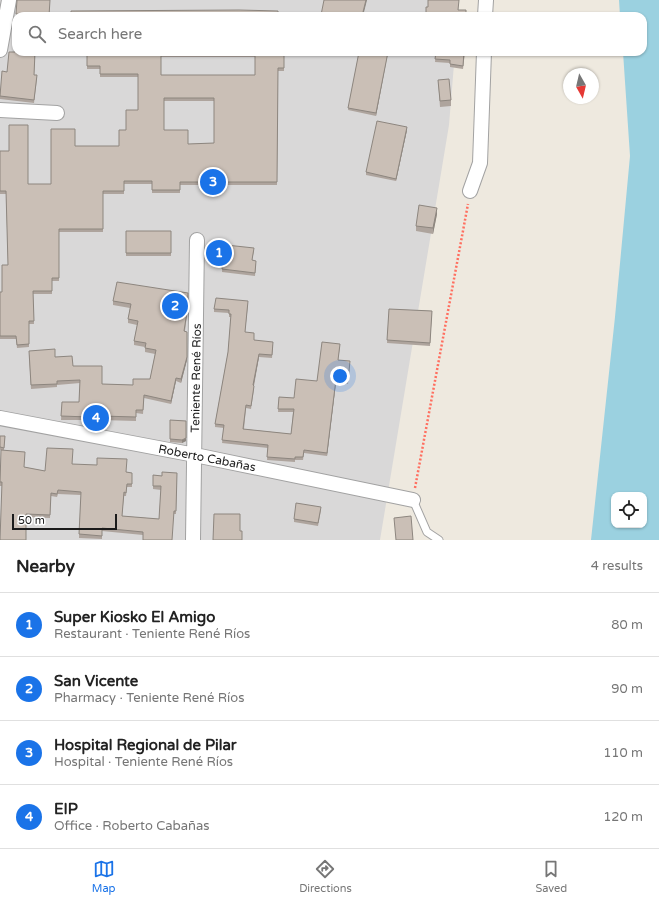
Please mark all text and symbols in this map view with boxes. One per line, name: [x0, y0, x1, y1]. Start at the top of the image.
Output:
search box: [12, 12, 647, 56]
icon: search: [26, 23, 48, 45]
text: Search here: [58, 25, 142, 43]
north arrow: [563, 68, 599, 104]
pin: 3: [200, 167, 226, 197]
pin: 1: [206, 238, 232, 268]
pin: 2: [162, 291, 188, 321]
street label: Teniente René Ríos: [188, 323, 204, 433]
your location: [330, 366, 350, 386]
pin: 4: [83, 403, 109, 433]
street label: Roberto Cabañas: [157, 442, 257, 474]
map controls: [611, 492, 647, 528]
button: locate: [611, 492, 647, 528]
scale bar: [12, 512, 117, 531]
text: 50 m: [18, 514, 45, 527]
text: Nearby: [16, 556, 75, 577]
text: 4 results: [591, 558, 643, 574]
text: Super Kiosko El Amigo: [54, 608, 215, 626]
text: 1: [25, 617, 33, 633]
text: 80 m: [611, 617, 643, 633]
text: Restaurant · Teniente René Ríos: [54, 626, 250, 642]
text: San Vicente: [54, 672, 138, 690]
text: 2: [25, 681, 33, 697]
text: 90 m: [611, 681, 643, 697]
text: Pharmacy · Teniente René Ríos: [54, 690, 244, 706]
text: Hospital Regional de Pilar: [54, 736, 237, 754]
text: 3: [25, 745, 33, 761]
text: 110 m: [603, 745, 643, 761]
text: Hospital · Teniente René Ríos: [54, 754, 233, 770]
text: EIP: [54, 800, 78, 818]
text: 4: [25, 809, 33, 825]
text: 120 m: [603, 809, 643, 825]
text: Office · Roberto Cabañas: [54, 818, 210, 834]
tab: Map: [92, 858, 116, 895]
tab: Directions: [299, 858, 352, 895]
tab: Saved: [535, 858, 567, 895]

